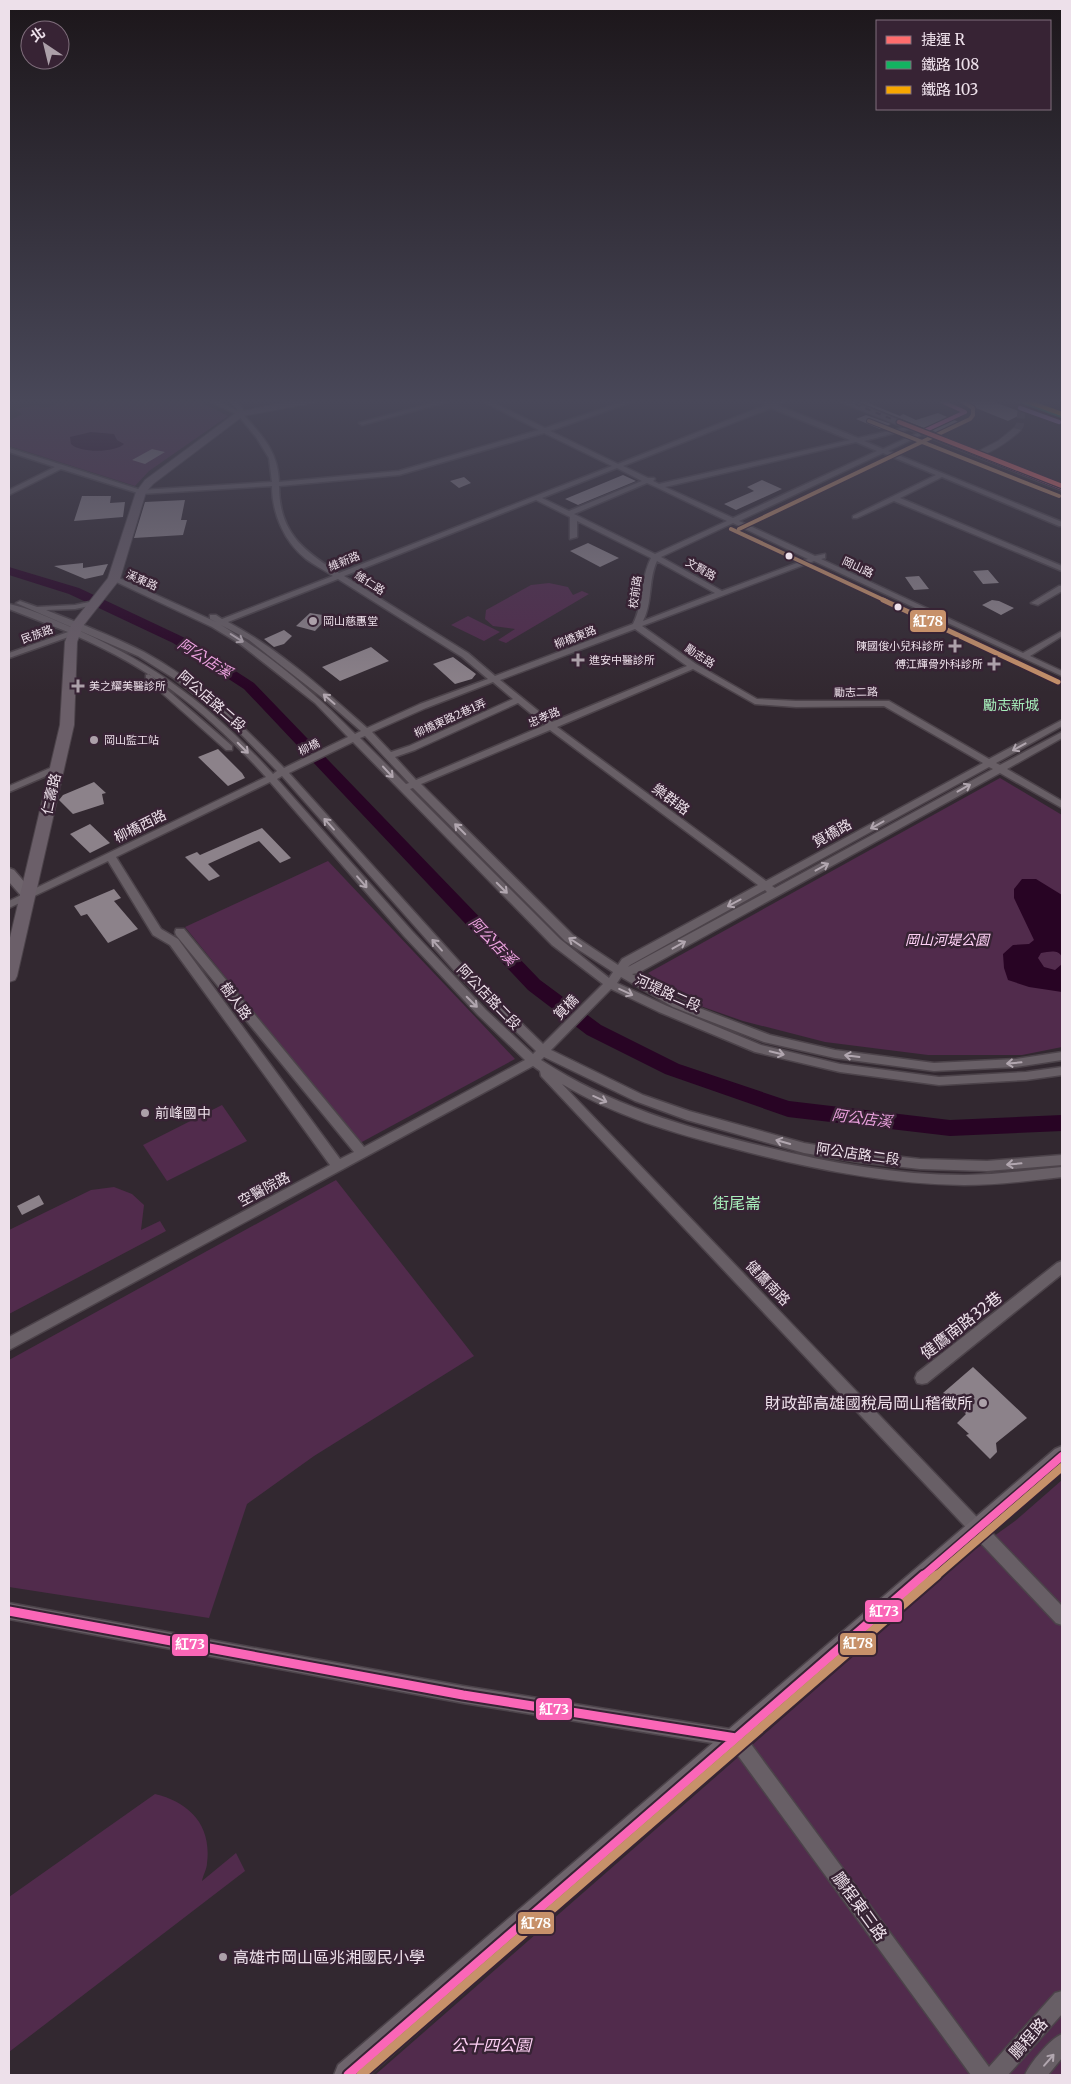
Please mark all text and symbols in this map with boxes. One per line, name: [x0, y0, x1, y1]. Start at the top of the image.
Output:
north arrow: [20, 20, 70, 70]
legend: [876, 20, 1051, 110]
text: 北: [27, 23, 48, 46]
text: 捷運 R: [921, 30, 966, 49]
text: 鐵路 108: [921, 55, 979, 74]
text: 鐵路 103: [921, 80, 978, 99]
street label: 維新路: [326, 548, 362, 574]
unlabelled marker: [784, 551, 794, 561]
street label: 岡山路: [840, 554, 876, 580]
street label: 文賢路: [683, 555, 719, 583]
street label: 溪東路: [124, 567, 160, 593]
street label: 維仁路: [352, 568, 388, 598]
street label: 校前路: [626, 575, 644, 609]
unlabelled marker: [893, 602, 903, 612]
line badge: 紅78: [909, 609, 947, 633]
text: 紅78: [913, 612, 944, 630]
place label: 岡山慈惠堂: [323, 614, 378, 628]
marker: 岡山慈惠堂: [307, 615, 319, 627]
street label: 民族路: [19, 622, 55, 646]
street label: 柳橋東路: [552, 623, 598, 651]
water label: 阿公店溪: [175, 634, 237, 683]
one-way arrow: [229, 634, 243, 644]
place label: 陳國俊小兒科診所: [856, 639, 944, 653]
marker: 陳國俊小兒科診所: [948, 639, 962, 653]
street label: 勵志路: [682, 641, 718, 671]
marker: 進安中醫診所: [571, 653, 585, 667]
place label: 進安中醫診所: [589, 653, 655, 667]
place label: 傅江輝骨外科診所: [895, 657, 983, 671]
marker: 傅江輝骨外科診所: [987, 657, 1001, 671]
street label: 阿公店路二段: [174, 667, 250, 735]
marker: 美之耀美醫診所: [71, 679, 85, 693]
place label: 美之耀美醫診所: [89, 679, 166, 693]
street label: 勵志二路: [834, 685, 878, 699]
one-way arrow: [323, 693, 336, 705]
street label: 柳橋東路2巷1弄: [412, 696, 488, 740]
district label: 勵志新城: [983, 696, 1039, 714]
street label: 忠孝路: [526, 704, 562, 730]
place label: 岡山監工站: [104, 733, 159, 747]
marker: 岡山監工站: [88, 734, 100, 746]
street label: 柳橋: [296, 736, 322, 758]
one-way arrow: [236, 741, 248, 753]
one-way arrow: [1012, 742, 1027, 752]
one-way arrow: [382, 766, 394, 779]
street label: 仁壽路: [38, 772, 64, 816]
street label: 樂群路: [649, 779, 693, 819]
one-way arrow: [957, 783, 971, 793]
street label: 柳橋西路: [111, 806, 169, 846]
street label: 筧橋路: [809, 815, 855, 851]
one-way arrow: [324, 817, 335, 830]
one-way arrow: [870, 821, 885, 830]
one-way arrow: [454, 823, 466, 835]
one-way arrow: [814, 862, 829, 871]
one-way arrow: [356, 876, 368, 889]
one-way arrow: [496, 882, 508, 894]
one-way arrow: [727, 898, 742, 908]
water label: 阿公店溪: [465, 913, 522, 971]
park label: 岡山河堤公園: [905, 931, 991, 949]
one-way arrow: [569, 937, 583, 947]
one-way arrow: [432, 939, 443, 952]
one-way arrow: [672, 939, 686, 949]
street label: 阿公店路二段: [453, 961, 525, 1033]
street label: 河堤路二段: [632, 971, 704, 1015]
street label: 樹人路: [216, 979, 256, 1023]
one-way arrow: [618, 987, 633, 997]
street label: 筧橋: [550, 991, 582, 1023]
one-way arrow: [466, 995, 478, 1008]
one-way arrow: [768, 1049, 784, 1058]
one-way arrow: [845, 1051, 861, 1061]
one-way arrow: [1006, 1058, 1022, 1068]
one-way arrow: [592, 1095, 607, 1105]
place label: 前峰國中: [155, 1104, 211, 1122]
water label: 阿公店溪: [831, 1105, 895, 1131]
marker: 前峰國中: [139, 1107, 151, 1119]
one-way arrow: [776, 1137, 792, 1147]
street label: 阿公店路二段: [815, 1139, 901, 1169]
one-way arrow: [1006, 1159, 1022, 1169]
street label: 空醫院路: [235, 1168, 293, 1210]
district label: 街尾崙: [713, 1193, 761, 1213]
street label: 健鷹南路: [742, 1257, 794, 1309]
street label: 健鷹南路32巷: [916, 1287, 1006, 1363]
place label: 財政部高雄國稅局岡山稽徵所: [765, 1393, 973, 1413]
marker: 財政部高雄國稅局岡山稽徵所: [977, 1397, 989, 1409]
line badge: 紅73: [864, 1599, 903, 1623]
text: 紅73: [869, 1602, 899, 1620]
line badge: 紅78: [839, 1632, 877, 1656]
line badge: 紅73: [171, 1633, 209, 1657]
text: 紅78: [843, 1634, 874, 1652]
text: 紅73: [175, 1635, 205, 1653]
line badge: 紅73: [535, 1697, 573, 1721]
text: 紅73: [539, 1700, 569, 1718]
street label: 鵬程東三路: [828, 1868, 892, 1944]
line badge: 紅78: [517, 1911, 555, 1935]
text: 紅78: [521, 1914, 552, 1932]
place label: 高雄市岡山區兆湘國民小學: [233, 1947, 425, 1967]
marker: 高雄市岡山區兆湘國民小學: [217, 1951, 229, 1963]
street label: 鵬程路: [1005, 2013, 1051, 2063]
park label: 公十四公園: [451, 2035, 533, 2055]
one-way arrow: [1043, 2053, 1055, 2066]

